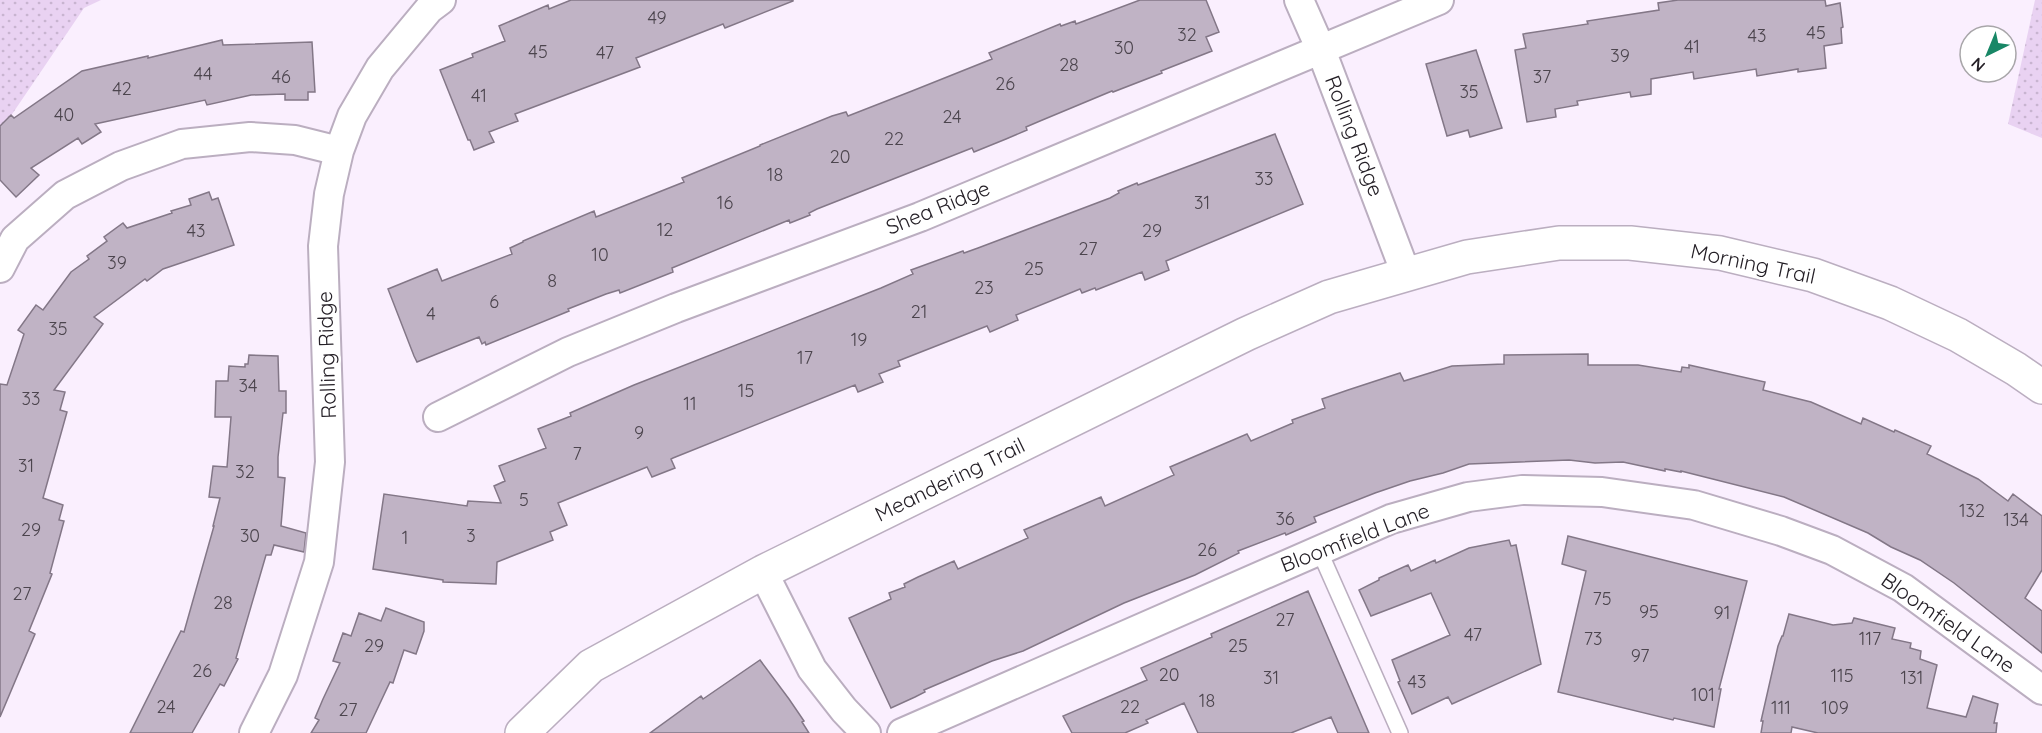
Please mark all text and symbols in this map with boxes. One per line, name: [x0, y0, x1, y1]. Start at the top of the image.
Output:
house number: 49: [647, 6, 667, 29]
house number: 45: [1806, 21, 1826, 44]
house number: 32: [1177, 23, 1197, 46]
house number: 43: [1748, 24, 1766, 47]
north arrow: [1958, 24, 2018, 84]
house number: 41: [1684, 35, 1700, 58]
house number: 30: [1114, 36, 1134, 59]
house number: 45: [528, 40, 548, 63]
house number: 47: [596, 41, 614, 64]
house number: 39: [1610, 44, 1630, 67]
house number: 28: [1059, 53, 1079, 76]
text: N: [1967, 54, 1989, 76]
house number: 44: [194, 62, 212, 85]
house number: 46: [271, 65, 291, 88]
house number: 37: [1533, 65, 1551, 88]
street label: Rolling Ridge: [1320, 71, 1390, 200]
house number: 26: [995, 72, 1015, 95]
house number: 42: [112, 77, 132, 100]
house number: 35: [1459, 80, 1479, 103]
house number: 41: [471, 84, 487, 107]
house number: 40: [54, 103, 74, 126]
house number: 24: [942, 105, 962, 128]
house number: 22: [884, 127, 904, 150]
house number: 20: [830, 145, 850, 168]
house number: 18: [767, 163, 783, 186]
house number: 33: [1255, 167, 1273, 190]
street label: Shea Ridge: [882, 174, 993, 240]
house number: 16: [717, 191, 733, 214]
house number: 31: [1194, 191, 1210, 214]
house number: 12: [657, 218, 673, 241]
house number: 43: [187, 219, 205, 242]
house number: 29: [1142, 219, 1162, 242]
house number: 27: [1079, 237, 1097, 260]
street label: Morning Trail: [1688, 237, 1818, 289]
house number: 10: [591, 243, 609, 266]
house number: 39: [107, 251, 127, 274]
house number: 25: [1024, 257, 1044, 280]
house number: 8: [547, 269, 557, 292]
house number: 23: [974, 276, 994, 299]
house number: 6: [489, 290, 499, 313]
street label: Rolling Ridge: [311, 291, 341, 419]
house number: 21: [911, 300, 927, 323]
house number: 4: [426, 302, 436, 325]
house number: 35: [48, 317, 68, 340]
house number: 19: [851, 328, 867, 351]
house number: 17: [797, 346, 813, 369]
house number: 34: [239, 374, 257, 397]
house number: 15: [738, 379, 754, 402]
house number: 33: [22, 387, 40, 410]
house number: 11: [683, 392, 697, 415]
house number: 9: [634, 421, 644, 444]
street label: Meandering Trail: [870, 432, 1029, 527]
house number: 7: [572, 442, 582, 465]
house number: 31: [18, 454, 34, 477]
house number: 32: [235, 460, 255, 483]
house number: 5: [519, 488, 529, 511]
street label: Bloomfield Lane: [1276, 497, 1433, 577]
house number: 132: [1959, 499, 1985, 522]
house number: 36: [1275, 507, 1295, 530]
house number: 134: [2003, 508, 2029, 531]
house number: 29: [21, 518, 41, 541]
house number: 30: [240, 524, 260, 547]
house number: 3: [466, 524, 476, 547]
house number: 1: [402, 526, 408, 549]
house number: 26: [1197, 538, 1217, 561]
street label: Bloomfield Lane: [1877, 566, 2021, 678]
house number: 27: [13, 582, 31, 605]
house number: 75: [1592, 587, 1612, 610]
house number: 28: [213, 591, 233, 614]
house number: 95: [1639, 600, 1659, 623]
house number: 91: [1714, 601, 1730, 624]
house number: 27: [1276, 608, 1294, 631]
house number: 47: [1464, 623, 1482, 646]
house number: 73: [1584, 627, 1602, 650]
house number: 117: [1859, 627, 1881, 650]
house number: 29: [364, 634, 384, 657]
house number: 25: [1228, 634, 1248, 657]
house number: 97: [1631, 644, 1649, 667]
house number: 26: [192, 659, 212, 682]
house number: 20: [1159, 663, 1179, 686]
house number: 115: [1830, 664, 1854, 687]
house number: 31: [1263, 666, 1279, 689]
house number: 131: [1901, 666, 1923, 689]
house number: 43: [1408, 670, 1426, 693]
house number: 101: [1691, 683, 1715, 706]
house number: 18: [1199, 689, 1215, 712]
house number: 24: [156, 695, 176, 718]
house number: 22: [1120, 695, 1140, 718]
house number: 111: [1771, 696, 1791, 719]
house number: 109: [1821, 696, 1849, 719]
house number: 27: [339, 698, 357, 721]

